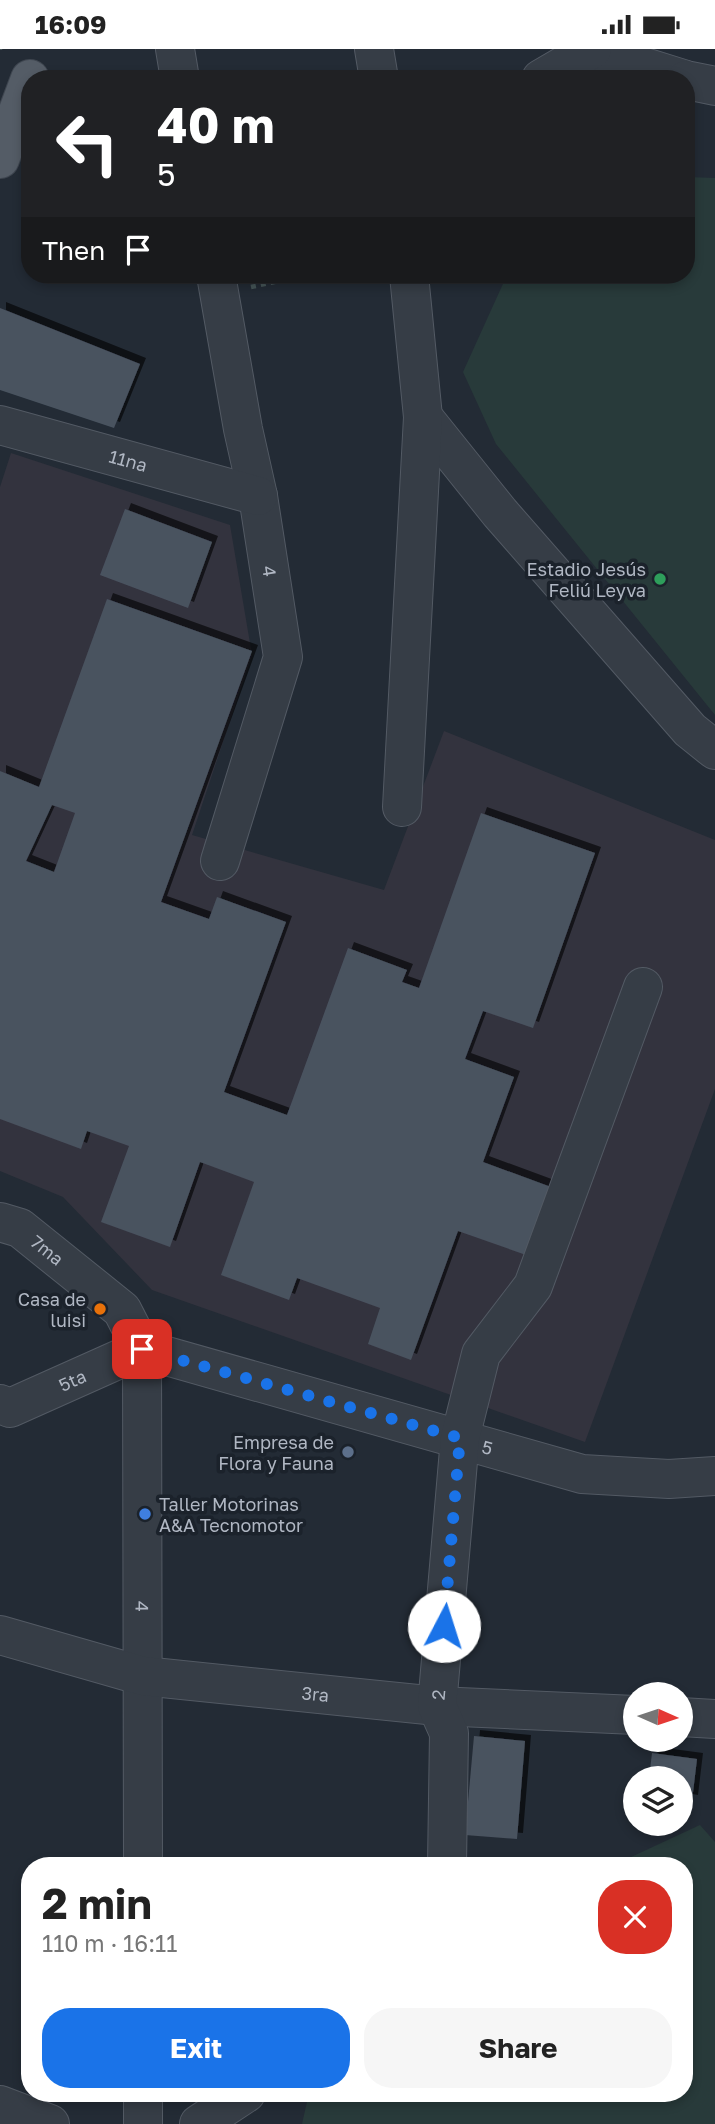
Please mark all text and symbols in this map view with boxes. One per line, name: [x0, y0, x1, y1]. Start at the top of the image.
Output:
text: 16:09: [35, 9, 107, 40]
text: 40 m: [157, 95, 275, 154]
icon: left: [42, 98, 133, 189]
text: 5: [157, 155, 176, 193]
icon: arrive: [119, 231, 157, 269]
text: Then: [42, 235, 105, 266]
street label: 11na: [107, 445, 150, 476]
place label: Estadio Jesús Feliú Leyva: [527, 558, 646, 601]
street label: 4: [258, 564, 281, 578]
marker: Estadio Jesús Feliú Leyva: [652, 571, 668, 587]
street label: 7ma: [27, 1230, 68, 1270]
place label: Casa de luisi: [18, 1288, 86, 1331]
marker: Casa de luisi: [92, 1301, 108, 1317]
pin: [112, 1319, 172, 1379]
icon: arrive: [123, 1330, 161, 1368]
street label: 5ta: [55, 1364, 89, 1396]
place label: Empresa de Flora y Fauna: [218, 1431, 334, 1474]
street label: 5: [479, 1435, 495, 1459]
marker: Empresa de Flora y Fauna: [340, 1444, 356, 1460]
place label: Taller Motorinas A&A Tecnomotor: [159, 1493, 303, 1536]
marker: Taller Motorinas A&A Tecnomotor: [137, 1506, 153, 1522]
position arrow: [407, 1589, 481, 1663]
street label: 4: [131, 1601, 154, 1612]
street label: 3ra: [301, 1681, 330, 1706]
north arrow: [623, 1682, 693, 1752]
map controls: [623, 1682, 693, 1836]
street label: 2: [427, 1688, 449, 1701]
button: layers: [623, 1766, 693, 1836]
text: 2 min: [42, 1878, 152, 1928]
button: close: [598, 1880, 672, 1954]
text: 110 m · 16:11: [42, 1929, 177, 1957]
button: Exit: [42, 2008, 350, 2088]
button: Share: [364, 2008, 672, 2088]

